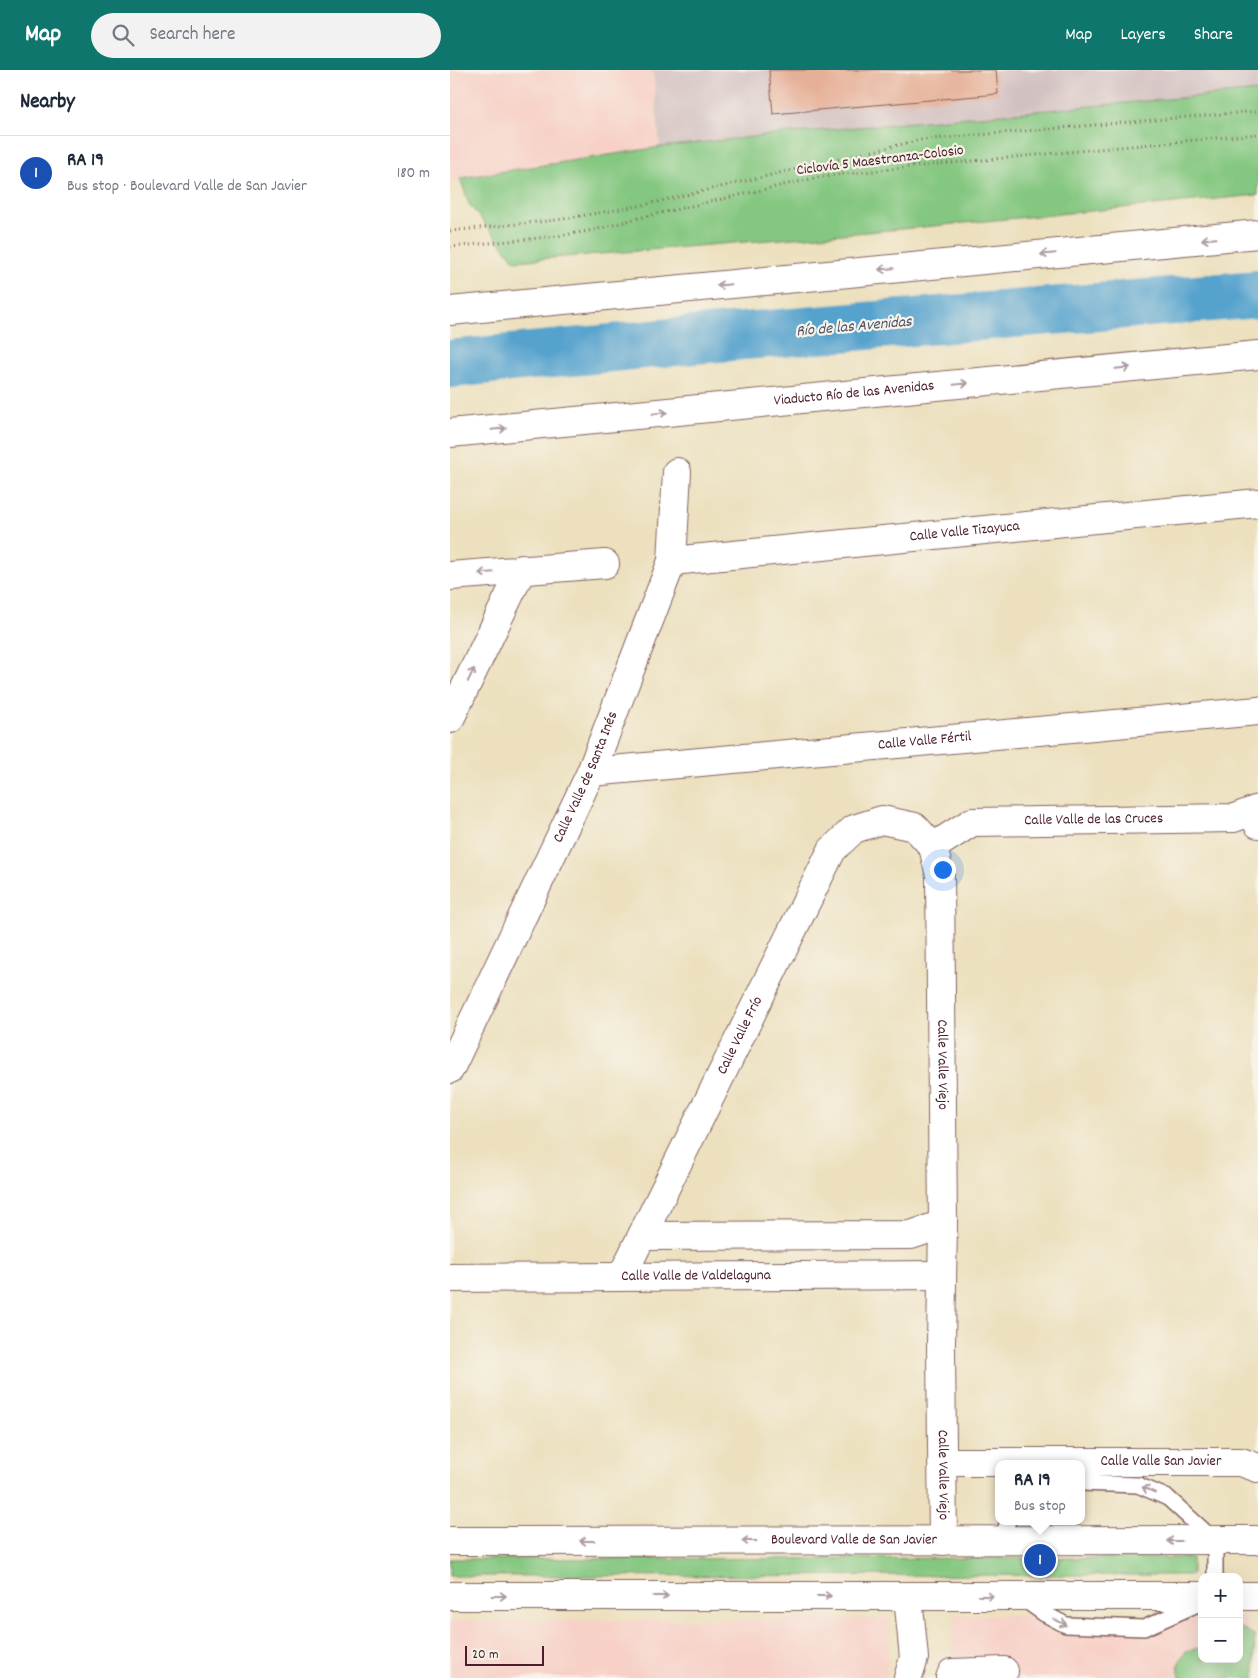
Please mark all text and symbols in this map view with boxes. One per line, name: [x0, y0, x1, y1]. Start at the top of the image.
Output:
search box: [91, 13, 441, 58]
text: Map: [25, 18, 61, 52]
icon: search: [109, 21, 137, 49]
text: Search here: [149, 22, 235, 49]
text: Map: [1065, 23, 1092, 48]
text: Layers: [1120, 23, 1166, 48]
text: Share: [1194, 23, 1233, 48]
text: Nearby: [20, 88, 75, 118]
street label: Ciclovía 5 Maestranza-Colosio: [795, 140, 965, 182]
text: RA 19: [67, 148, 104, 175]
text: 1: [34, 162, 38, 185]
text: 180 m: [397, 162, 430, 185]
text: Bus stop · Boulevard Valle de San Javier: [67, 175, 307, 198]
one-way arrow: [1202, 234, 1218, 243]
one-way arrow: [1040, 249, 1056, 259]
one-way arrow: [878, 264, 894, 274]
one-way arrow: [716, 280, 732, 289]
water label: Río de las Avenidas: [795, 310, 914, 344]
one-way arrow: [1115, 363, 1131, 373]
street label: Viaducto Río de las Avenidas: [773, 375, 935, 413]
one-way arrow: [953, 379, 969, 389]
one-way arrow: [652, 408, 668, 418]
one-way arrow: [490, 424, 506, 434]
street label: Calle Valle Tizayuca: [909, 516, 1021, 548]
one-way arrow: [478, 568, 494, 577]
one-way arrow: [467, 668, 476, 683]
street label: Calle Valle de Santa Inés: [548, 708, 624, 847]
street label: Calle Valle Fértil: [877, 726, 973, 757]
street label: Calle Valle de las Cruces: [1024, 808, 1163, 832]
your location: [930, 857, 956, 883]
street label: Calle Valle Frío: [712, 992, 769, 1079]
street label: Calle Valle Viejo: [930, 1019, 953, 1110]
street label: Calle Valle de Valdelaguna: [621, 1265, 772, 1288]
street label: Calle Valle Viejo: [931, 1430, 954, 1521]
street label: Calle Valle San Javier: [1101, 1451, 1222, 1473]
popup: [995, 1460, 1085, 1525]
text: RA 19: [1014, 1468, 1051, 1495]
one-way arrow: [1142, 1485, 1157, 1495]
text: Bus stop: [1014, 1495, 1066, 1518]
street label: Boulevard Valle de San Javier: [771, 1529, 938, 1552]
one-way arrow: [579, 1536, 596, 1546]
one-way arrow: [742, 1536, 758, 1546]
one-way arrow: [1167, 1536, 1183, 1546]
pin: 1: [1024, 1541, 1056, 1579]
map controls: [1198, 1573, 1243, 1663]
button: +: [1198, 1573, 1243, 1618]
one-way arrow: [490, 1591, 506, 1601]
one-way arrow: [652, 1591, 669, 1601]
one-way arrow: [815, 1591, 831, 1601]
one-way arrow: [978, 1591, 994, 1601]
one-way arrow: [1052, 1617, 1067, 1627]
button: −: [1198, 1618, 1243, 1663]
scale bar: [465, 1643, 544, 1666]
text: 20 m: [472, 1645, 499, 1665]

